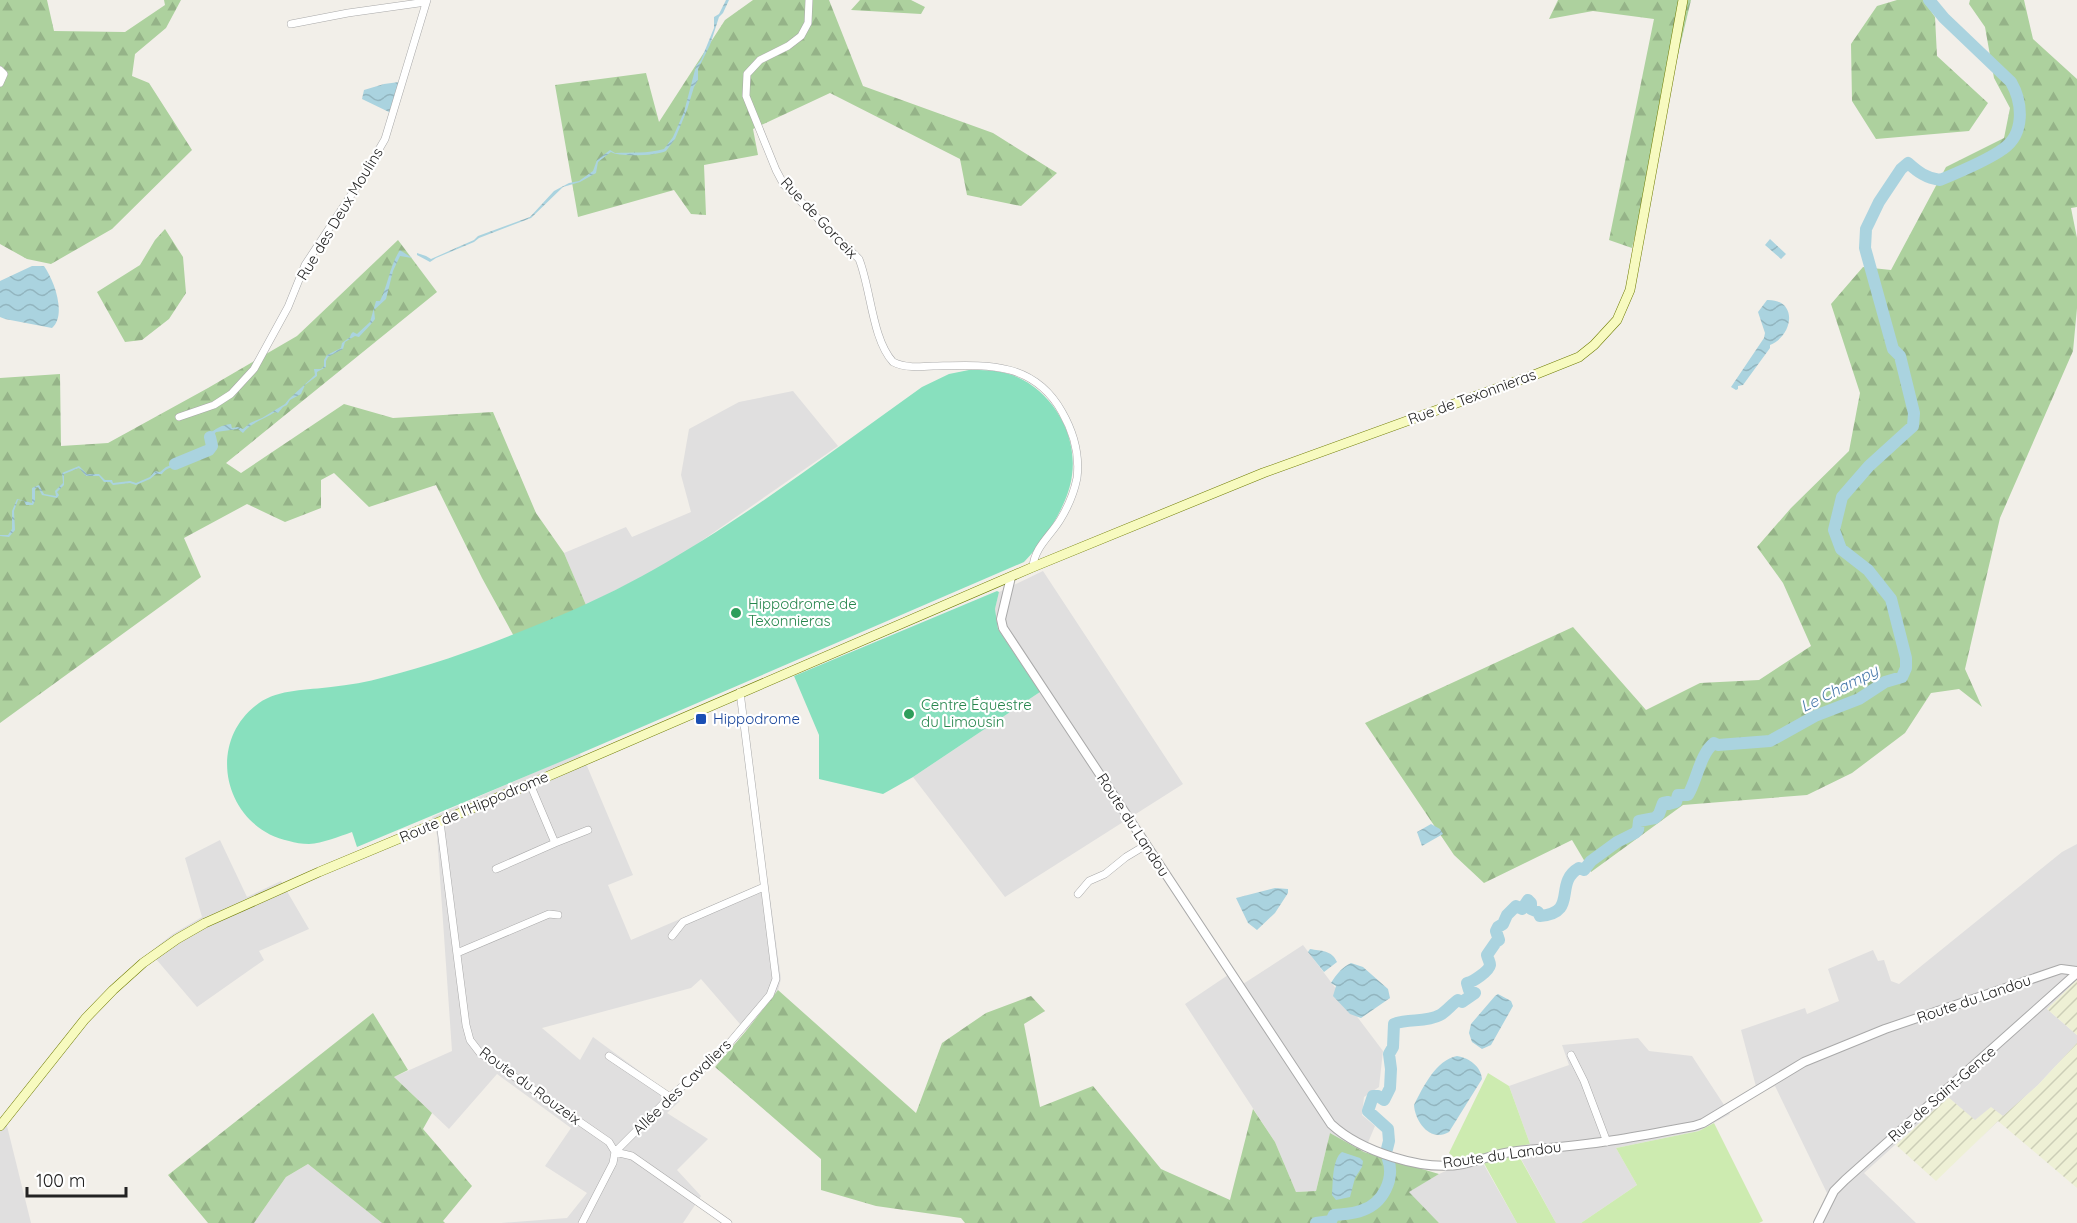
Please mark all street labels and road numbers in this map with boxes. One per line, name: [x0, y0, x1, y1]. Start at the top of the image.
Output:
street label: Rue des Deux Moulins: [292, 144, 387, 283]
street label: Rue de Gorceix: [777, 173, 862, 262]
street label: Rue de Texonnieras: [1405, 364, 1539, 429]
street label: Route de l'Hippodrome: [396, 767, 551, 847]
street label: Route du Landou: [1093, 769, 1174, 880]
street label: Route du Landou: [1914, 970, 2033, 1027]
street label: Allée des Cavaliers: [628, 1035, 735, 1139]
street label: Route du Rouzeix: [476, 1042, 585, 1129]
street label: Rue de Saint-Gence: [1884, 1042, 2000, 1146]
street label: Route du Landou: [1441, 1137, 1562, 1172]

